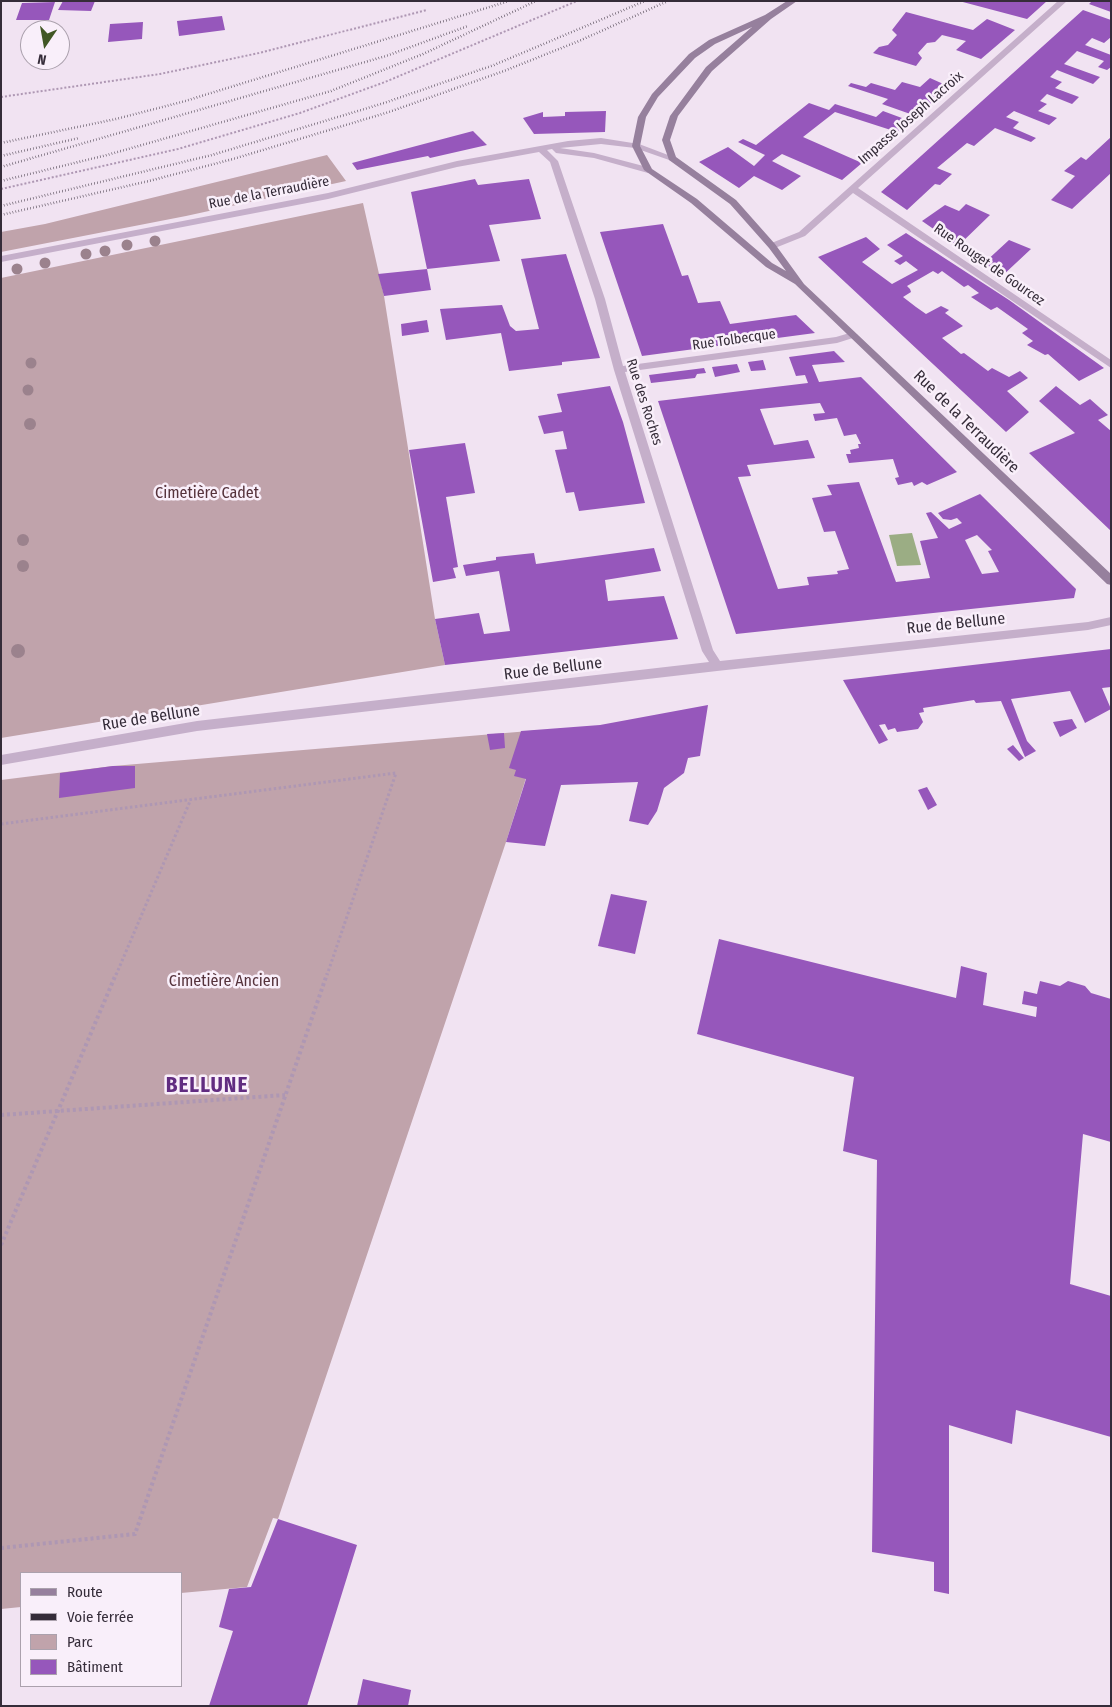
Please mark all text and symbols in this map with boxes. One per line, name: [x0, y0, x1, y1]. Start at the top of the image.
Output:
north arrow: [20, 20, 70, 70]
text: N: [36, 50, 48, 68]
street label: Impasse Joseph Lacroix: [855, 68, 967, 168]
street label: Rue de la Terraudière: [207, 173, 331, 213]
street label: Rue Rouget de Gourcez: [930, 220, 1048, 310]
street label: Rue Tolbecque: [691, 326, 777, 354]
street label: Rue des Roches: [622, 357, 666, 447]
street label: Rue de la Terraudière: [909, 367, 1023, 477]
park label: Cimetière Cadet: [155, 484, 259, 504]
street label: Rue de Bellune: [906, 609, 1006, 639]
street label: Rue de Bellune: [503, 653, 603, 685]
street label: Rue de Bellune: [101, 701, 201, 735]
park label: Cimetière Ancien: [169, 972, 279, 992]
district label: BELLUNE: [165, 1073, 249, 1099]
legend: [20, 1572, 182, 1687]
text: Route: [67, 1583, 103, 1601]
text: Voie ferrée: [67, 1608, 134, 1626]
text: Parc: [67, 1633, 93, 1651]
text: Bâtiment: [67, 1658, 123, 1676]

